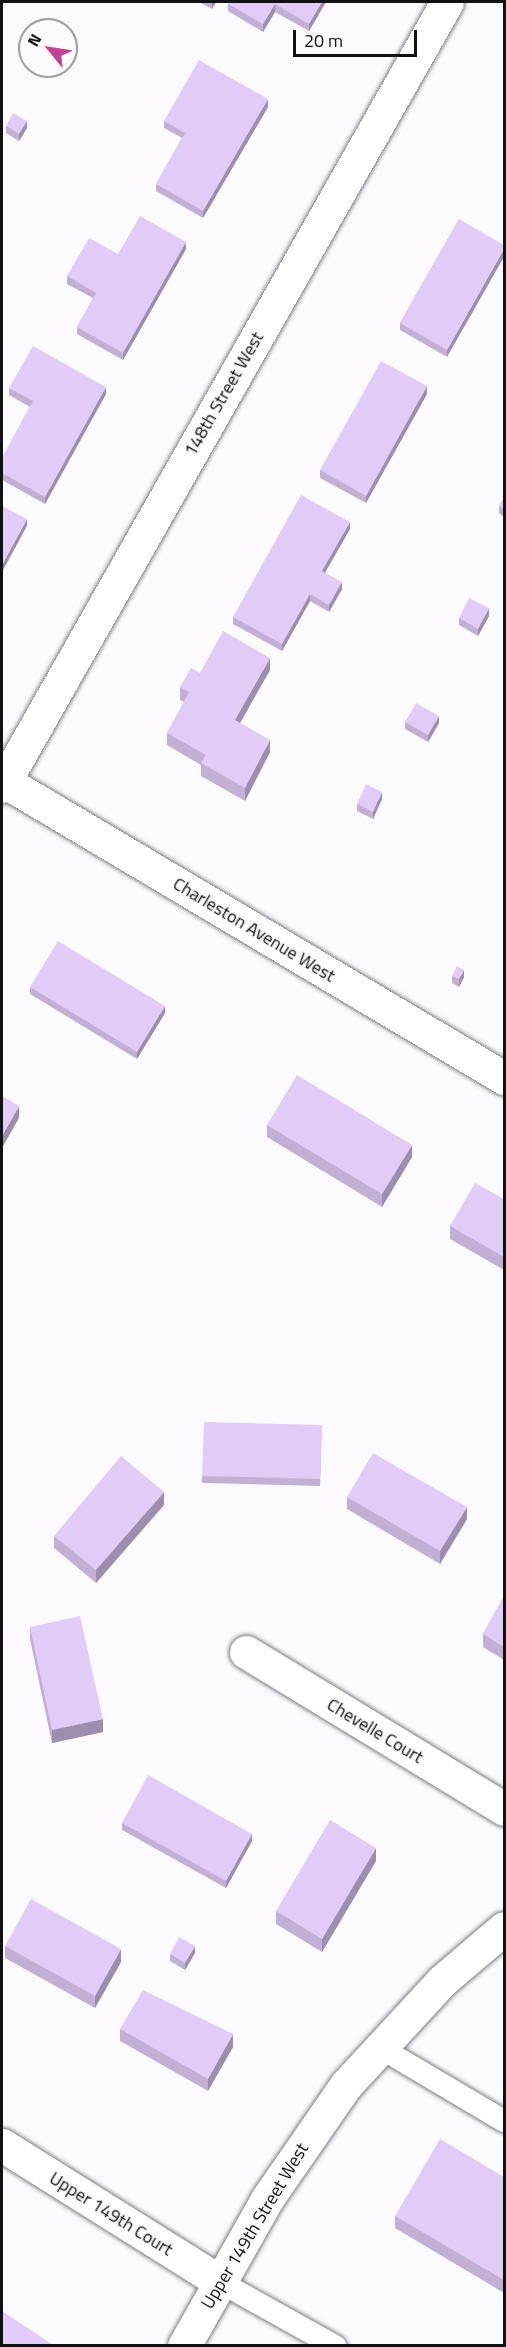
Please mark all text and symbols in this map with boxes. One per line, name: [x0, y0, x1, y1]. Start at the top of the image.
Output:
north arrow: [18, 18, 78, 78]
scale bar: [296, 18, 420, 56]
text: 20 m: [304, 27, 343, 54]
text: N: [21, 29, 47, 51]
street label: 148th Street West: [180, 328, 268, 460]
street label: Charleston Avenue West: [169, 873, 339, 987]
street label: Chevelle Court: [323, 1694, 427, 1768]
street label: Upper 149th Street West: [197, 2139, 313, 2313]
street label: Upper 149th Court: [45, 2167, 177, 2261]

